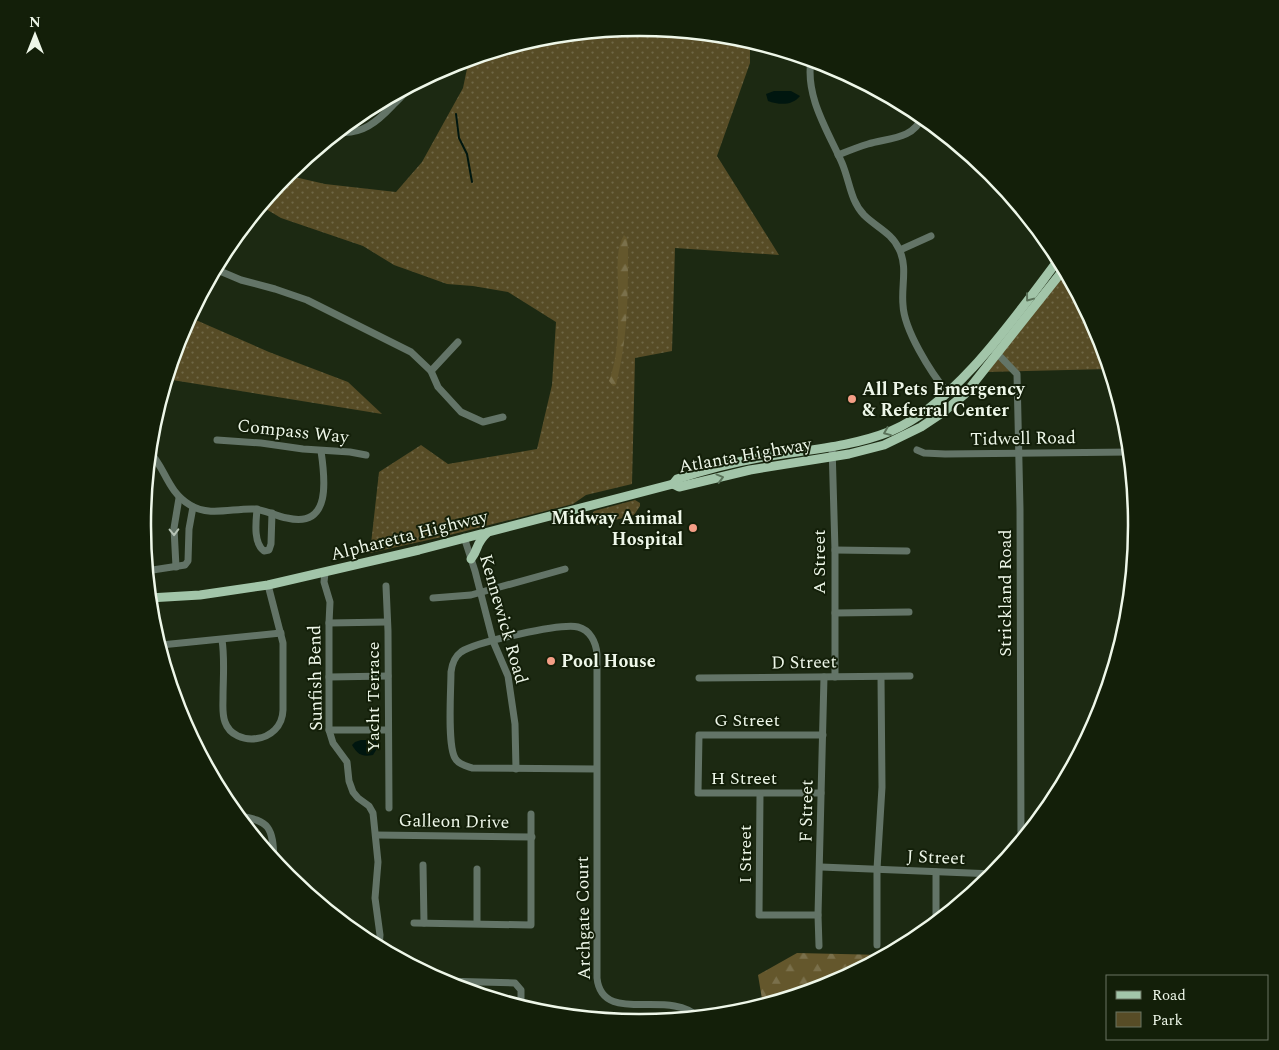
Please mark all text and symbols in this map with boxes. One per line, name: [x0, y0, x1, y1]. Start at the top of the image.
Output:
north arrow: [10, 10, 60, 60]
text: N: [29, 12, 41, 33]
one-way arrow: [1027, 292, 1035, 301]
place label: All Pets Emergency & Referral Center: [862, 376, 1026, 424]
marker: All Pets Emergency & Referral Center: [846, 393, 858, 405]
street label: Compass Way: [236, 412, 351, 451]
street label: Tidwell Road: [970, 424, 1076, 453]
one-way arrow: [884, 426, 892, 436]
street label: Atlanta Highway: [676, 430, 815, 480]
one-way arrow: [716, 473, 725, 484]
street label: Alpharetta Highway: [328, 503, 492, 568]
place label: Midway Animal Hospital: [551, 505, 683, 553]
marker: Midway Animal Hospital: [687, 522, 699, 534]
one-way arrow: [169, 529, 180, 537]
street label: A Street: [806, 529, 833, 595]
street label: Strickland Road: [992, 529, 1019, 657]
street label: Kennewick Road: [472, 551, 535, 687]
street label: Sunfish Bend: [301, 625, 330, 731]
street label: Yacht Terrace: [360, 642, 387, 753]
place label: Pool House: [561, 648, 656, 675]
street label: D Street: [771, 648, 837, 677]
marker: Pool House: [545, 655, 557, 667]
street label: G Street: [714, 707, 780, 734]
street label: H Street: [711, 765, 777, 792]
street label: F Street: [792, 779, 821, 843]
street label: Galleon Drive: [398, 807, 510, 836]
street label: I Street: [732, 825, 759, 883]
street label: J Street: [906, 843, 966, 872]
street label: Archgate Court: [569, 856, 598, 980]
legend: [1106, 975, 1269, 1040]
text: Road: [1152, 984, 1186, 1007]
text: Park: [1152, 1009, 1183, 1032]

